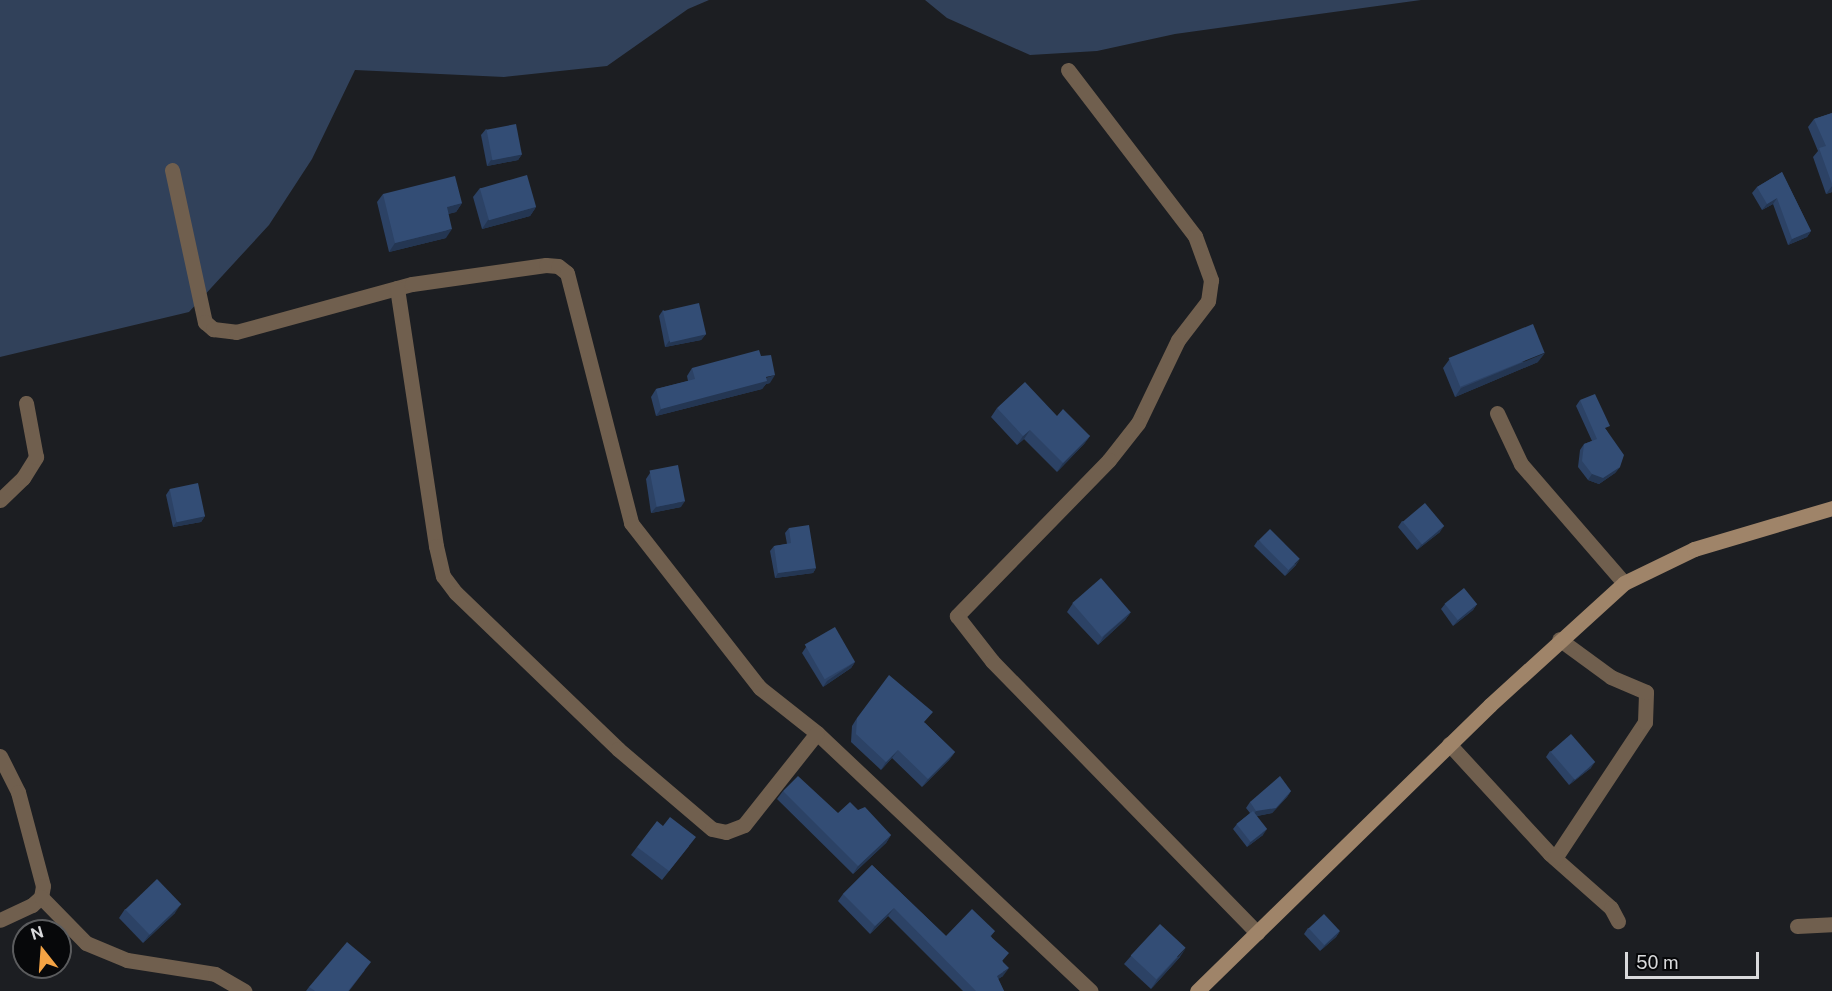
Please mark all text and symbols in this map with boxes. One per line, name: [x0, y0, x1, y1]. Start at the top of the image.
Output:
north arrow: [12, 919, 72, 979]
text: N: [28, 922, 46, 944]
scale bar: [1628, 940, 1762, 978]
text: 50 m: [1636, 952, 1679, 973]

